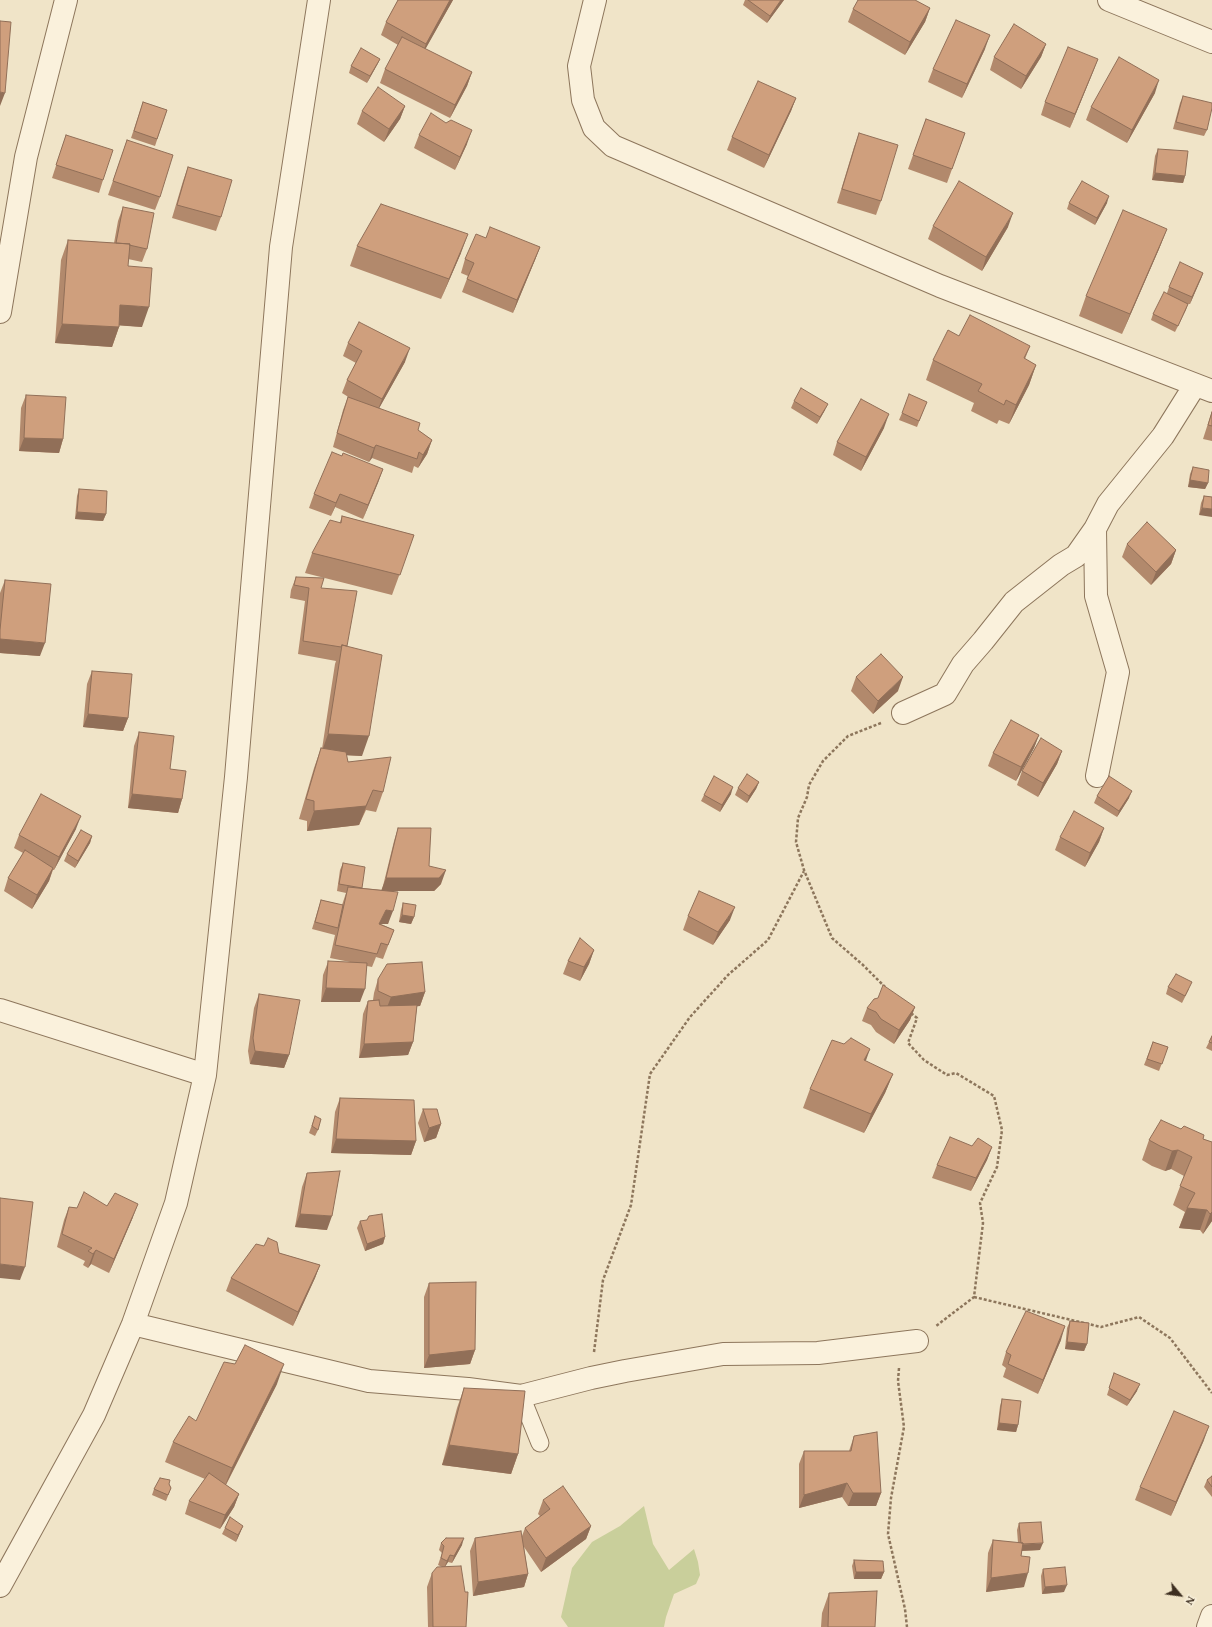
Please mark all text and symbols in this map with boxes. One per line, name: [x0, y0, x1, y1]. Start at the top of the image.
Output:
north arrow: [1160, 1575, 1200, 1615]
text: N: [1183, 1594, 1198, 1607]

